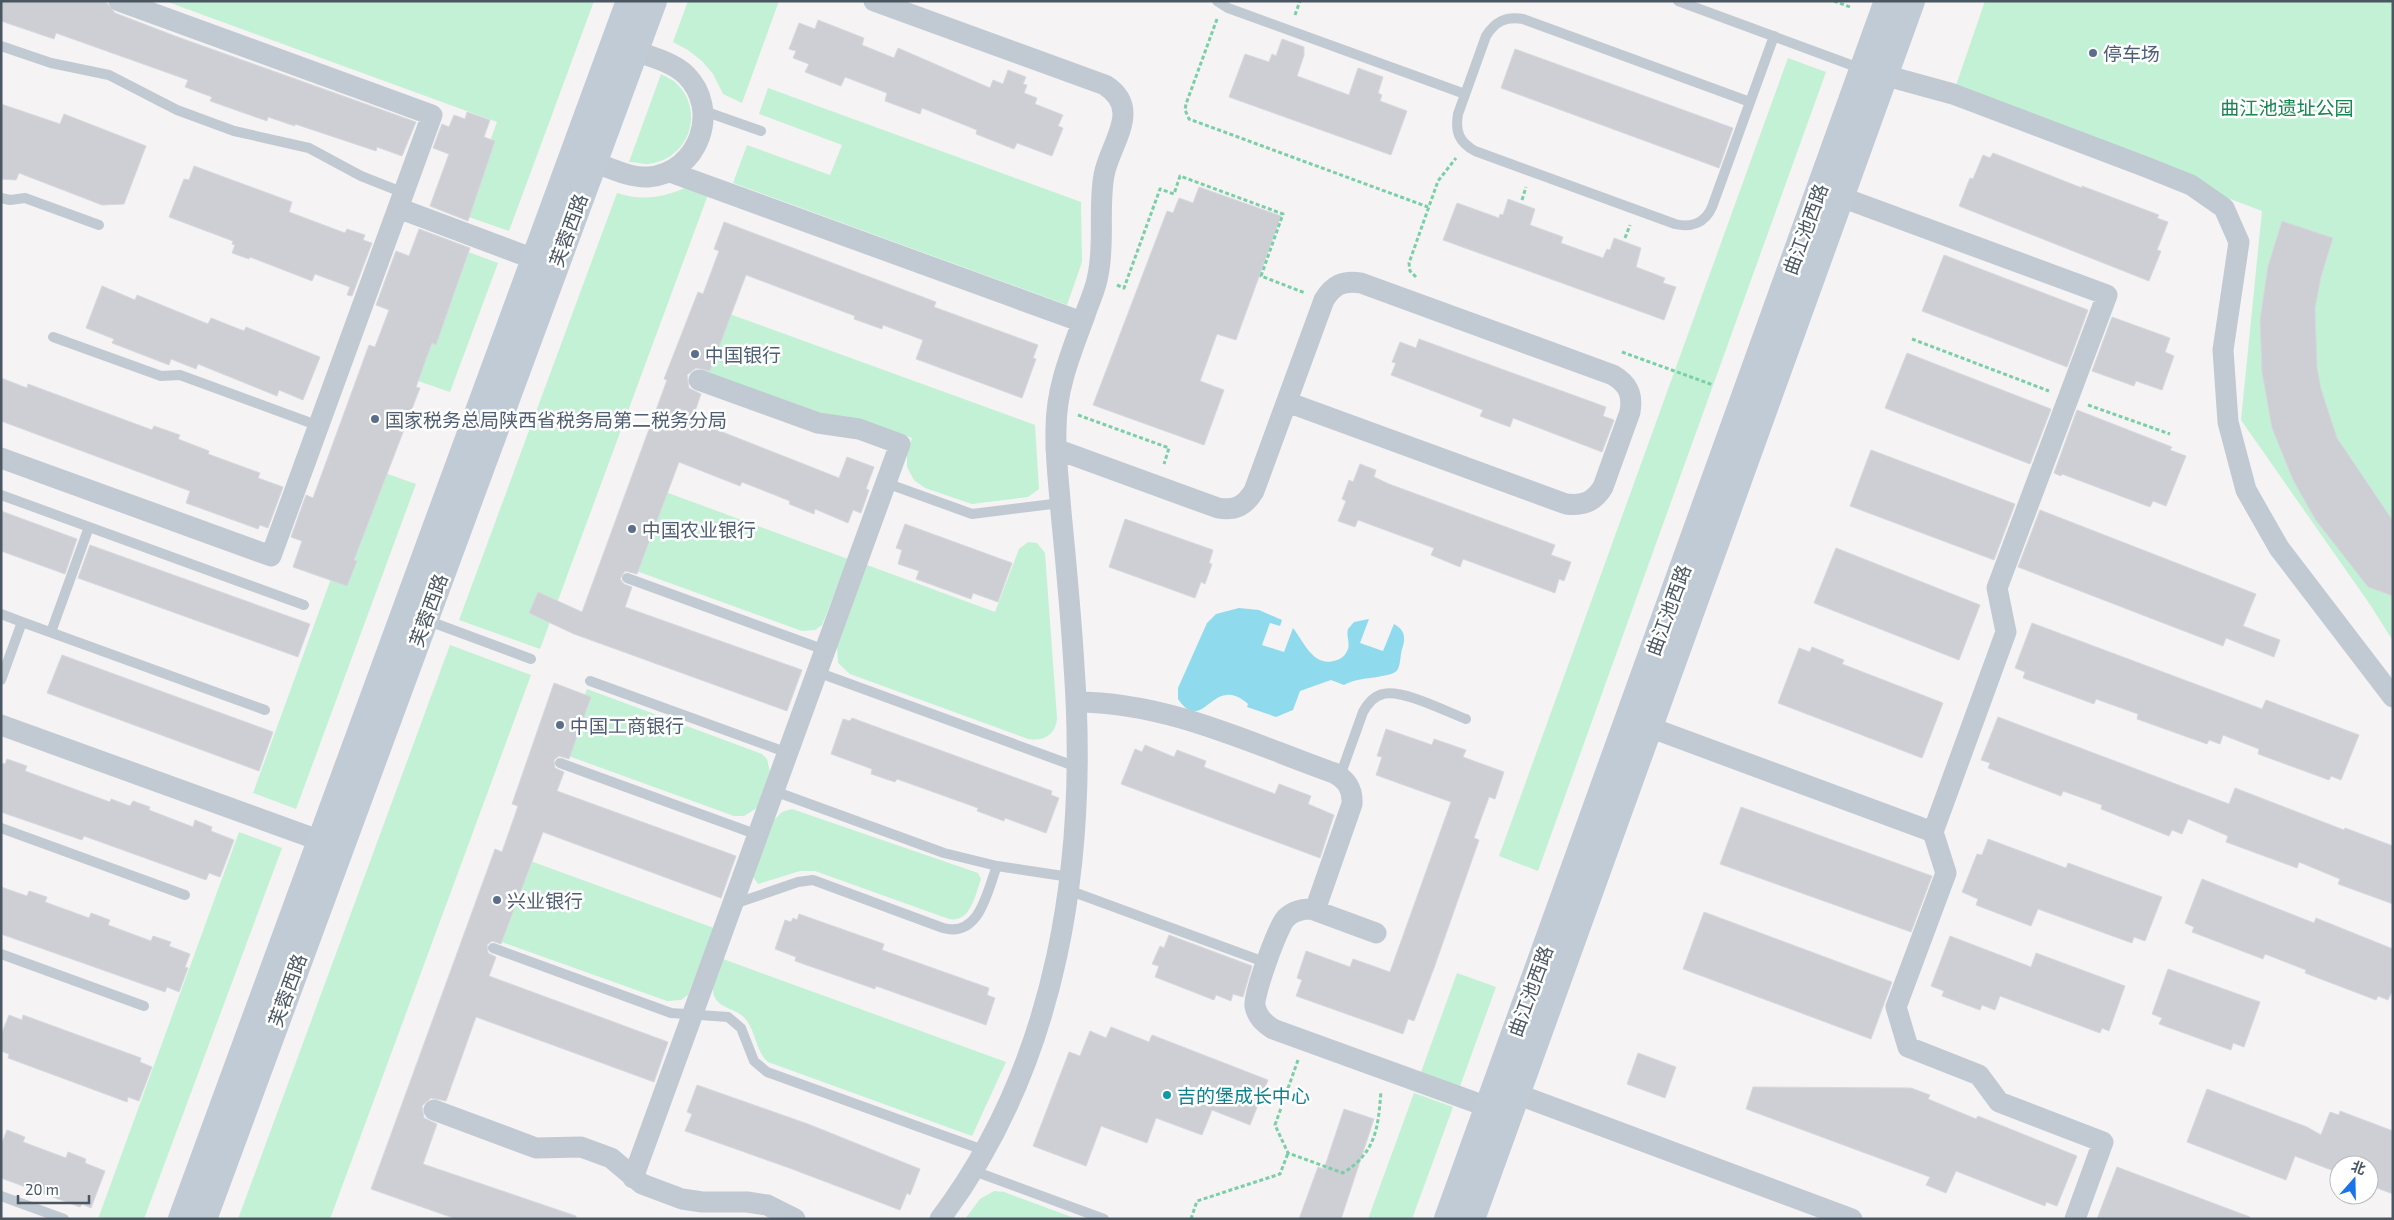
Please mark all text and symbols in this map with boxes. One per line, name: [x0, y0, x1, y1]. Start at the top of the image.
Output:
place label: 停车场: [2103, 42, 2160, 65]
marker: 停车场: [2087, 47, 2099, 59]
park label: 曲江池遗址公园: [2220, 96, 2354, 119]
street label: 曲江池西路: [1778, 180, 1832, 278]
street label: 芙蓉西路: [544, 190, 592, 270]
place label: 中国银行: [705, 343, 781, 366]
marker: 中国银行: [689, 348, 701, 360]
place label: 国家税务总局陕西省税务局第二税务分局: [385, 408, 727, 431]
marker: 国家税务总局陕西省税务局第二税务分局: [369, 413, 381, 425]
place label: 中国农业银行: [642, 518, 756, 541]
marker: 中国农业银行: [626, 523, 638, 535]
street label: 曲江池西路: [1641, 561, 1695, 659]
street label: 芙蓉西路: [404, 570, 452, 650]
place label: 中国工商银行: [570, 714, 684, 737]
marker: 中国工商银行: [554, 719, 566, 731]
place label: 兴业银行: [507, 889, 583, 912]
marker: 兴业银行: [491, 894, 503, 906]
street label: 曲江池西路: [1503, 942, 1557, 1040]
street label: 芙蓉西路: [263, 950, 311, 1030]
place label: 吉的堡成长中心: [1177, 1084, 1310, 1107]
marker: 吉的堡成长中心: [1161, 1089, 1173, 1101]
north arrow: [2329, 1155, 2379, 1205]
text: 北: [2349, 1157, 2368, 1178]
scale bar: [18, 1172, 89, 1204]
text: 20 m: [25, 1180, 59, 1198]

